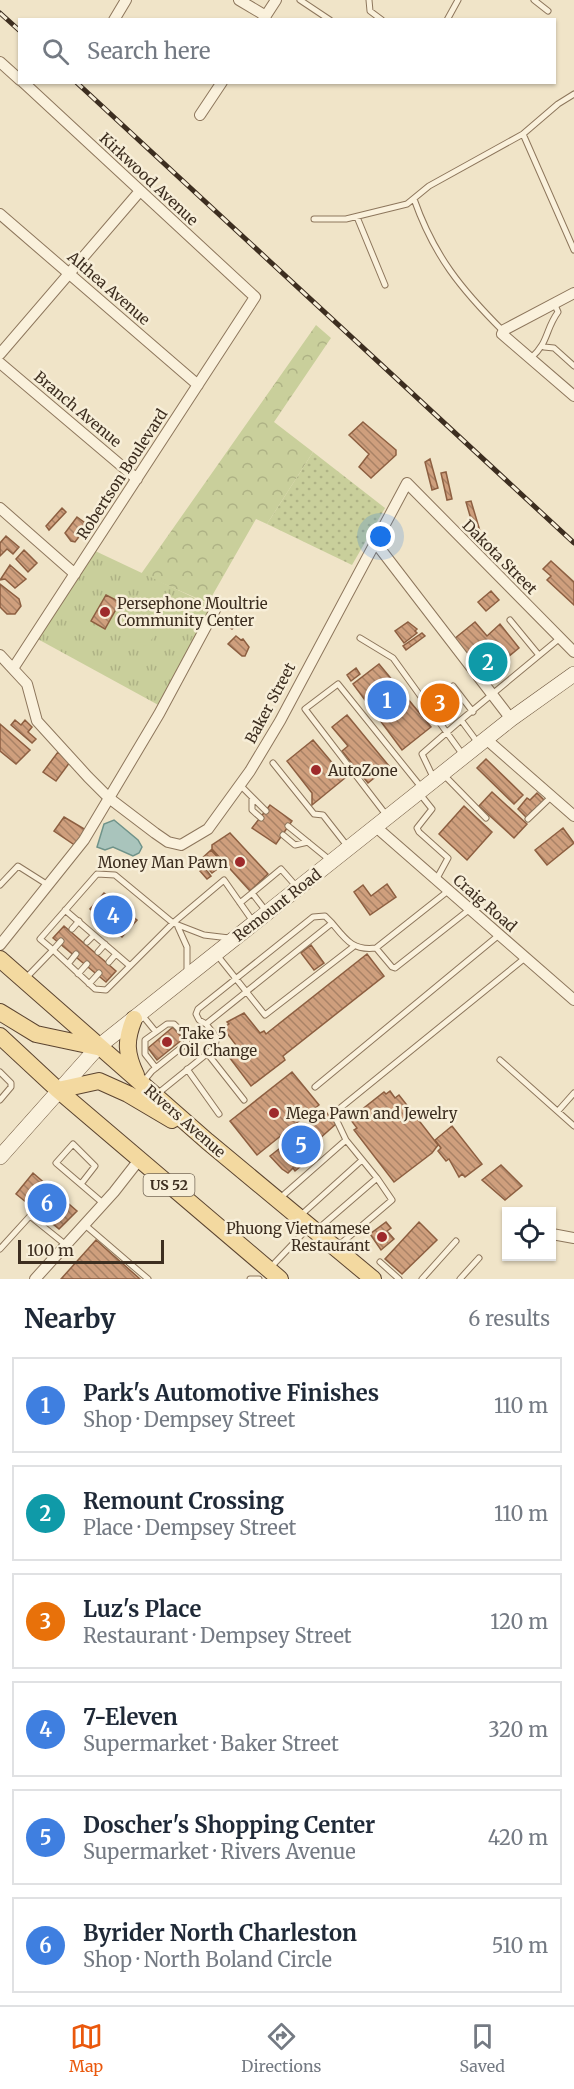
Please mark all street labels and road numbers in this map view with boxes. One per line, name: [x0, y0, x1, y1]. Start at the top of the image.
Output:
street label: Kirkwood Avenue: [96, 129, 202, 230]
street label: Althea Avenue: [63, 246, 154, 329]
street label: Branch Avenue: [31, 367, 126, 451]
street label: Robertson Boulevard: [73, 405, 171, 543]
street label: Dakota Street: [459, 516, 541, 598]
street label: Baker Street: [241, 659, 299, 747]
street label: Remount Road: [229, 865, 325, 945]
street label: Craig Road: [449, 870, 521, 936]
street label: Rivers Avenue: [140, 1081, 230, 1162]
road number: US 52: [144, 1174, 195, 1196]

